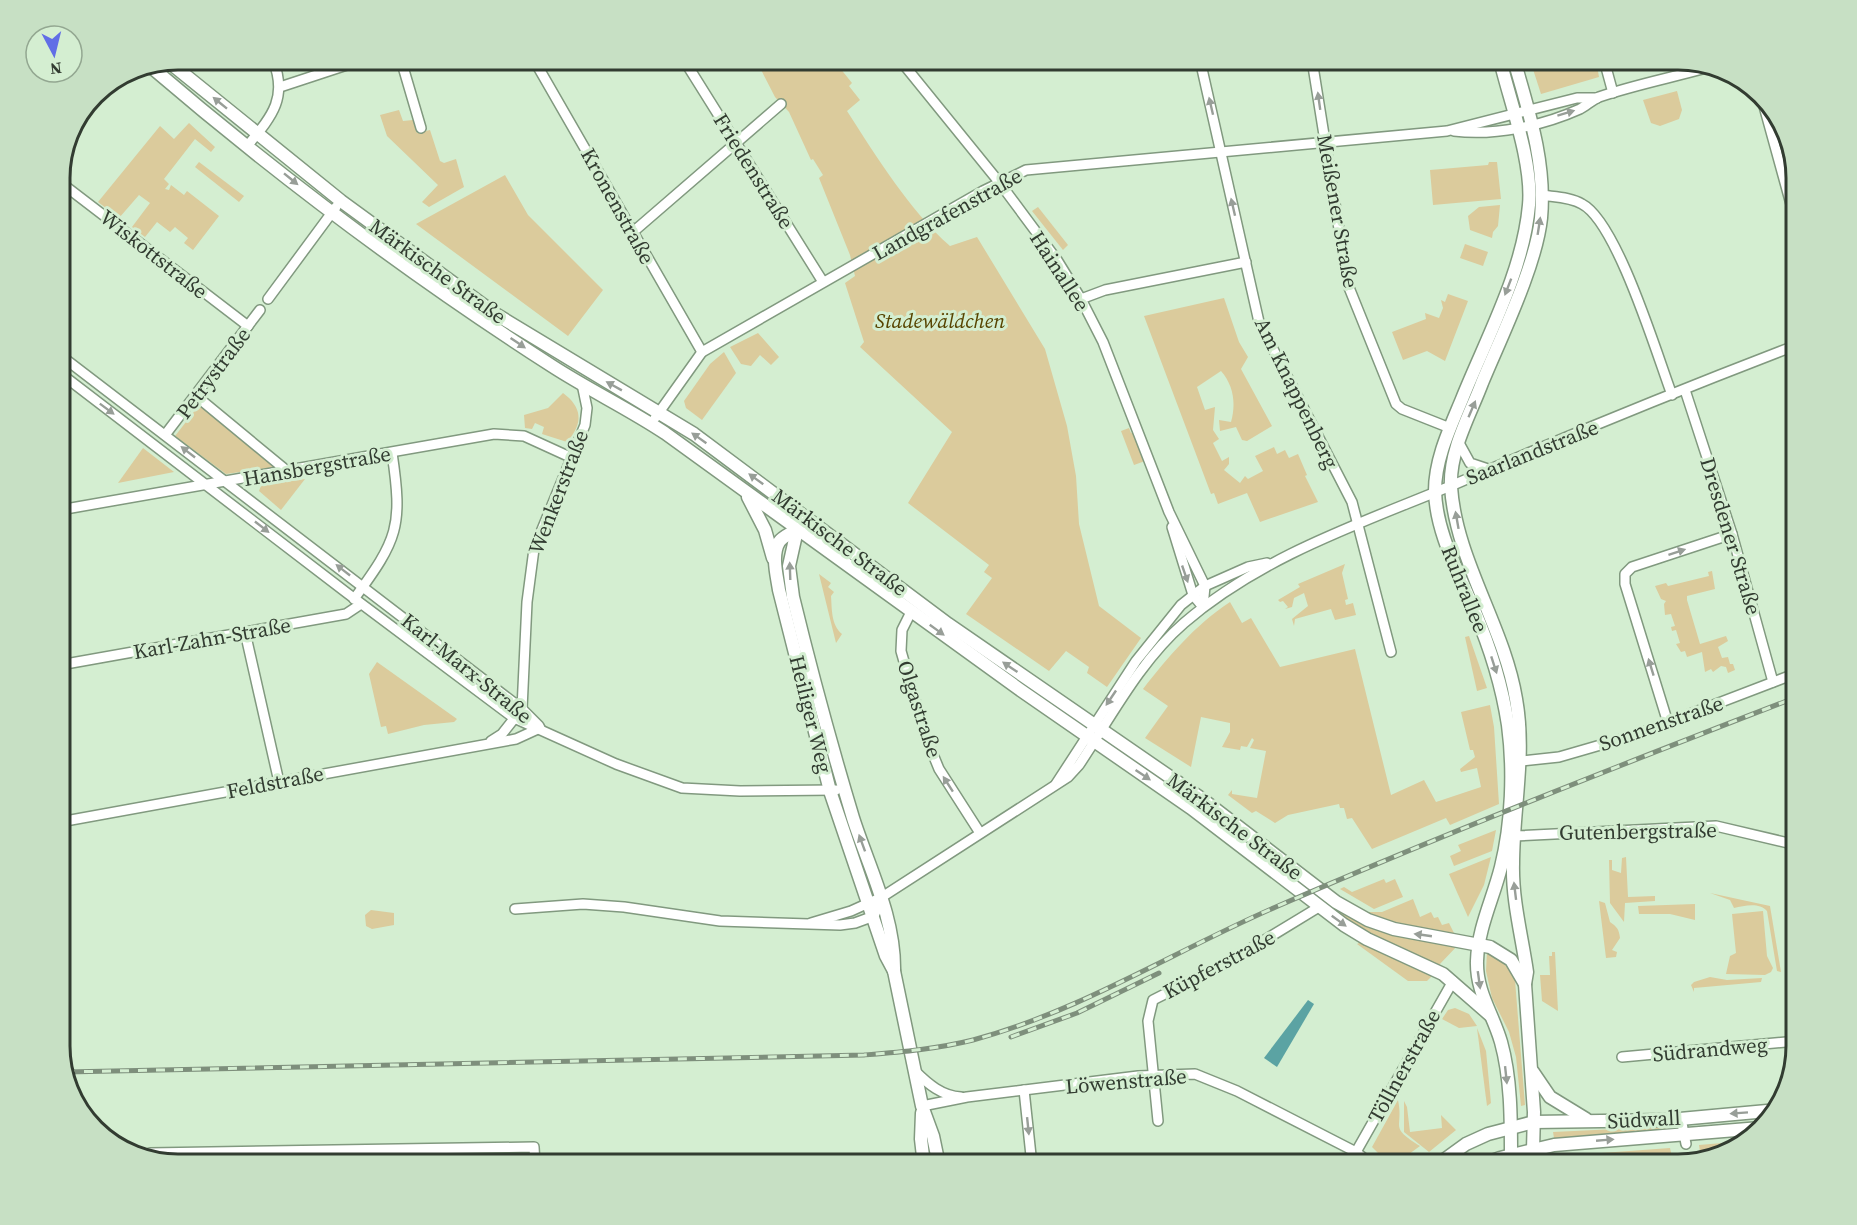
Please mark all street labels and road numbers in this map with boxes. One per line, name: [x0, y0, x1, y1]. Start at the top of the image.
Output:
street label: Friedenstraße: [707, 108, 801, 234]
street label: Meißener Straße: [1310, 132, 1366, 290]
street label: Kronenstraße: [574, 143, 662, 269]
street label: Landgrafenstraße: [867, 161, 1027, 267]
street label: Wiskottstraße: [94, 203, 214, 305]
street label: Märkische Straße: [364, 211, 512, 331]
street label: Hainallee: [1023, 225, 1097, 317]
street label: Am Knappenberg: [1248, 313, 1346, 474]
street label: Petrystraße: [169, 321, 257, 425]
street label: Saarlandstraße: [1461, 412, 1603, 492]
street label: Wenkerstraße: [521, 426, 595, 558]
street label: Hansbergstraße: [241, 439, 393, 493]
street label: Dresdener Straße: [1693, 454, 1769, 618]
street label: Märkische Straße: [766, 481, 914, 603]
street label: Ruhrallee: [1434, 541, 1496, 637]
street label: Karl-Marx-Straße: [395, 606, 539, 730]
street label: Karl-Zahn-Straße: [131, 610, 293, 666]
street label: Heiliger Weg: [782, 652, 840, 776]
street label: Olgastraße: [891, 657, 949, 761]
street label: Sonnenstraße: [1595, 688, 1727, 758]
street label: Feldstraße: [224, 758, 326, 806]
street label: Märkische Straße: [1161, 765, 1309, 887]
street label: Gutenbergstraße: [1559, 815, 1717, 847]
street label: Küpferstraße: [1158, 922, 1280, 1006]
street label: Töllnerstraße: [1361, 1004, 1447, 1128]
street label: Südrandweg: [1651, 1030, 1769, 1068]
street label: Löwenstraße: [1064, 1061, 1188, 1101]
street label: Südwall: [1607, 1103, 1681, 1135]

